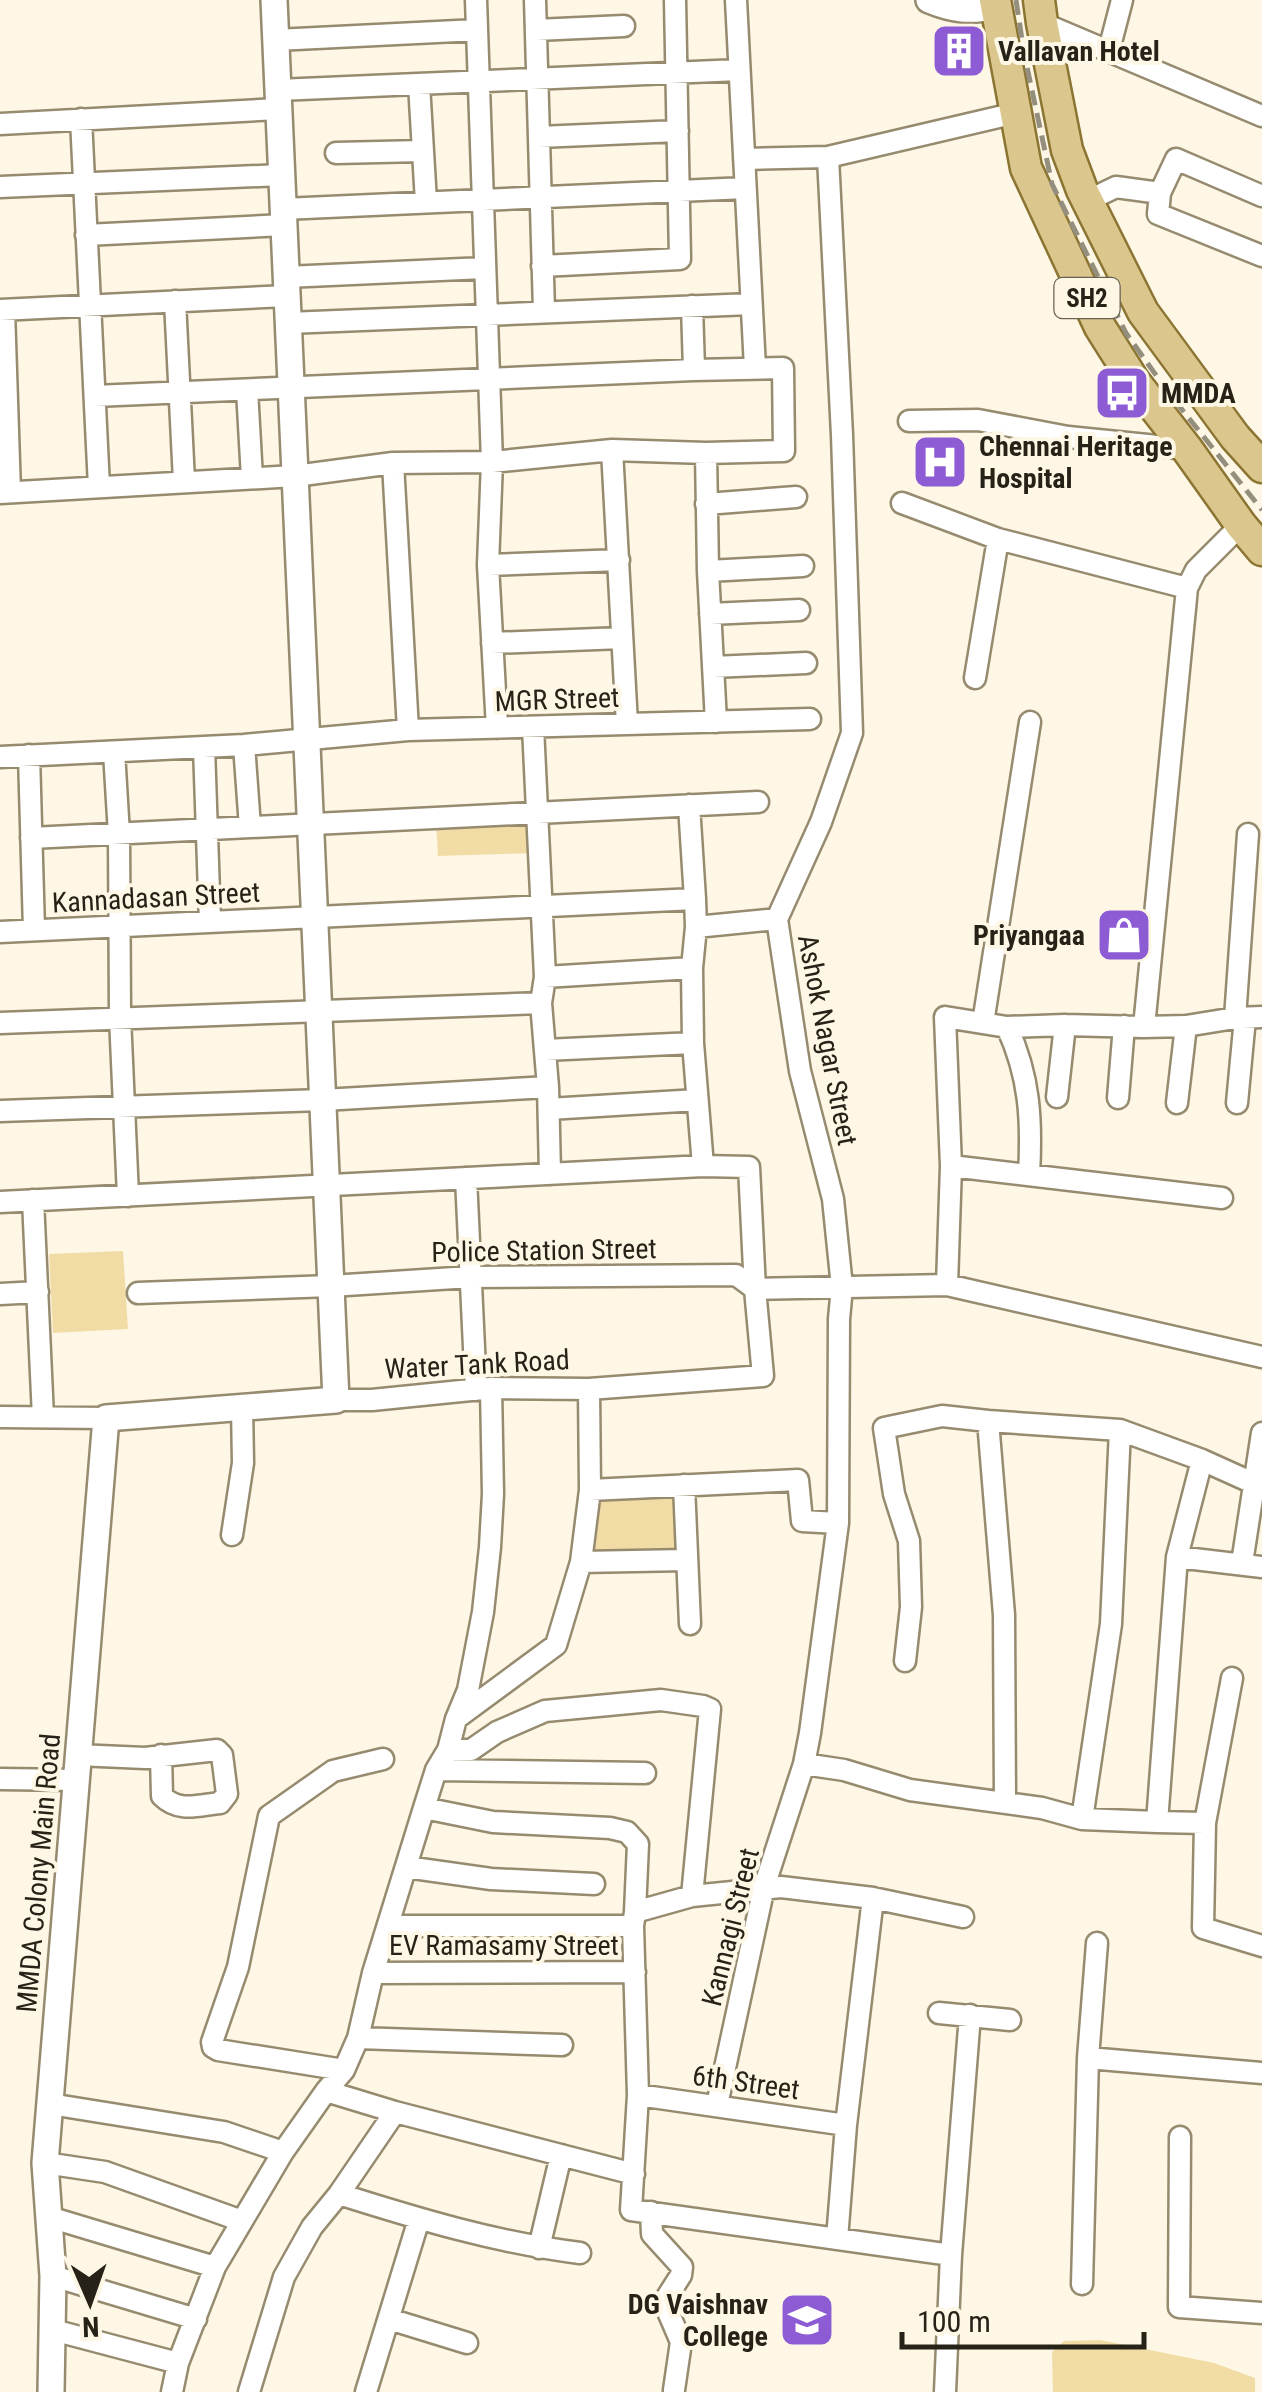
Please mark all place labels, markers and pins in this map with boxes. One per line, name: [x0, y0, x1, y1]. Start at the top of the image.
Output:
building icon: Vallavan Hotel: [929, 21, 989, 81]
place label: Vallavan Hotel: [998, 35, 1160, 68]
bus stop icon: MMDA: [1092, 363, 1152, 423]
place label: MMDA: [1161, 377, 1236, 410]
place label: Chennai Heritage Hospital: [979, 430, 1173, 495]
hospital icon: Chennai Heritage Hospital: [910, 432, 970, 492]
shop icon: Priyangaa: [1094, 905, 1154, 965]
place label: Priyangaa: [973, 919, 1085, 952]
place label: DG Vaishnav College: [628, 2288, 768, 2353]
school or university icon: DG Vaishnav College: [777, 2290, 837, 2350]

